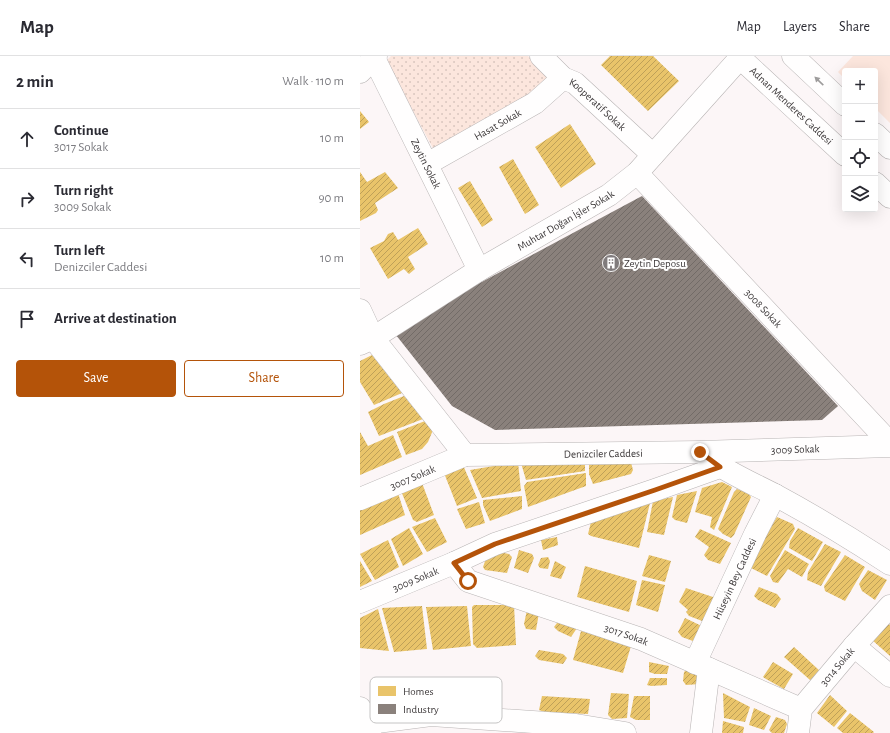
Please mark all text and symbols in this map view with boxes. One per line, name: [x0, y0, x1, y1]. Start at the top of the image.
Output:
text: Map: [20, 18, 54, 37]
text: Map: [736, 20, 761, 34]
text: Layers: [783, 20, 817, 34]
text: Share: [839, 20, 870, 34]
street label: Adnan Menderes Caddesi: [748, 65, 835, 147]
map controls: [842, 68, 878, 212]
button: +: [842, 68, 878, 104]
text: 2 min: [16, 73, 54, 90]
text: Walk · 110 m: [282, 75, 344, 88]
street label: Kooperatif Sokak: [568, 76, 628, 133]
one-way arrow: [814, 76, 824, 85]
button: −: [842, 104, 878, 140]
street label: Hasat Sokak: [472, 107, 523, 142]
text: Continue: [54, 123, 109, 138]
icon: ahead: [16, 128, 38, 150]
text: 10 m: [320, 132, 344, 145]
street label: Zeytin Sokak: [409, 137, 443, 191]
button: locate: [842, 140, 878, 176]
text: 3017 Sokak: [54, 141, 108, 154]
button: layers: [842, 176, 878, 212]
text: Turn right: [54, 183, 113, 198]
icon: right: [16, 188, 38, 210]
street label: Muhtar Doğan İşler Sokak: [516, 188, 616, 253]
text: 90 m: [318, 192, 344, 205]
text: 3009 Sokak: [54, 201, 111, 214]
text: Turn left: [54, 243, 105, 258]
icon: left: [16, 248, 38, 270]
text: 10 m: [320, 252, 344, 265]
building icon: Zeytin Deposu: [601, 253, 621, 273]
place label: Zeytin Deposu: [624, 258, 686, 269]
text: Denizciler Caddesi: [54, 261, 147, 274]
street label: 3008 Sokak: [743, 287, 784, 330]
icon: arrive: [16, 308, 38, 330]
text: Arrive at destination: [54, 311, 177, 326]
button: Save: [16, 360, 176, 397]
button: Share: [184, 360, 344, 397]
route end: [691, 443, 709, 461]
street label: 3009 Sokak: [771, 443, 820, 456]
street label: Denizciler Caddesi: [564, 448, 643, 460]
street label: 3007 Sokak: [389, 463, 437, 492]
street label: Hüseyin Bey Caddesi: [711, 536, 758, 621]
street label: 3009 Sokak: [391, 565, 440, 594]
route start: [459, 572, 477, 590]
street label: 3017 Sokak: [603, 622, 650, 648]
street label: 3014 Sokak: [818, 645, 857, 688]
legend: [370, 677, 502, 723]
text: Homes: [403, 686, 434, 697]
text: Industry: [403, 704, 439, 715]

